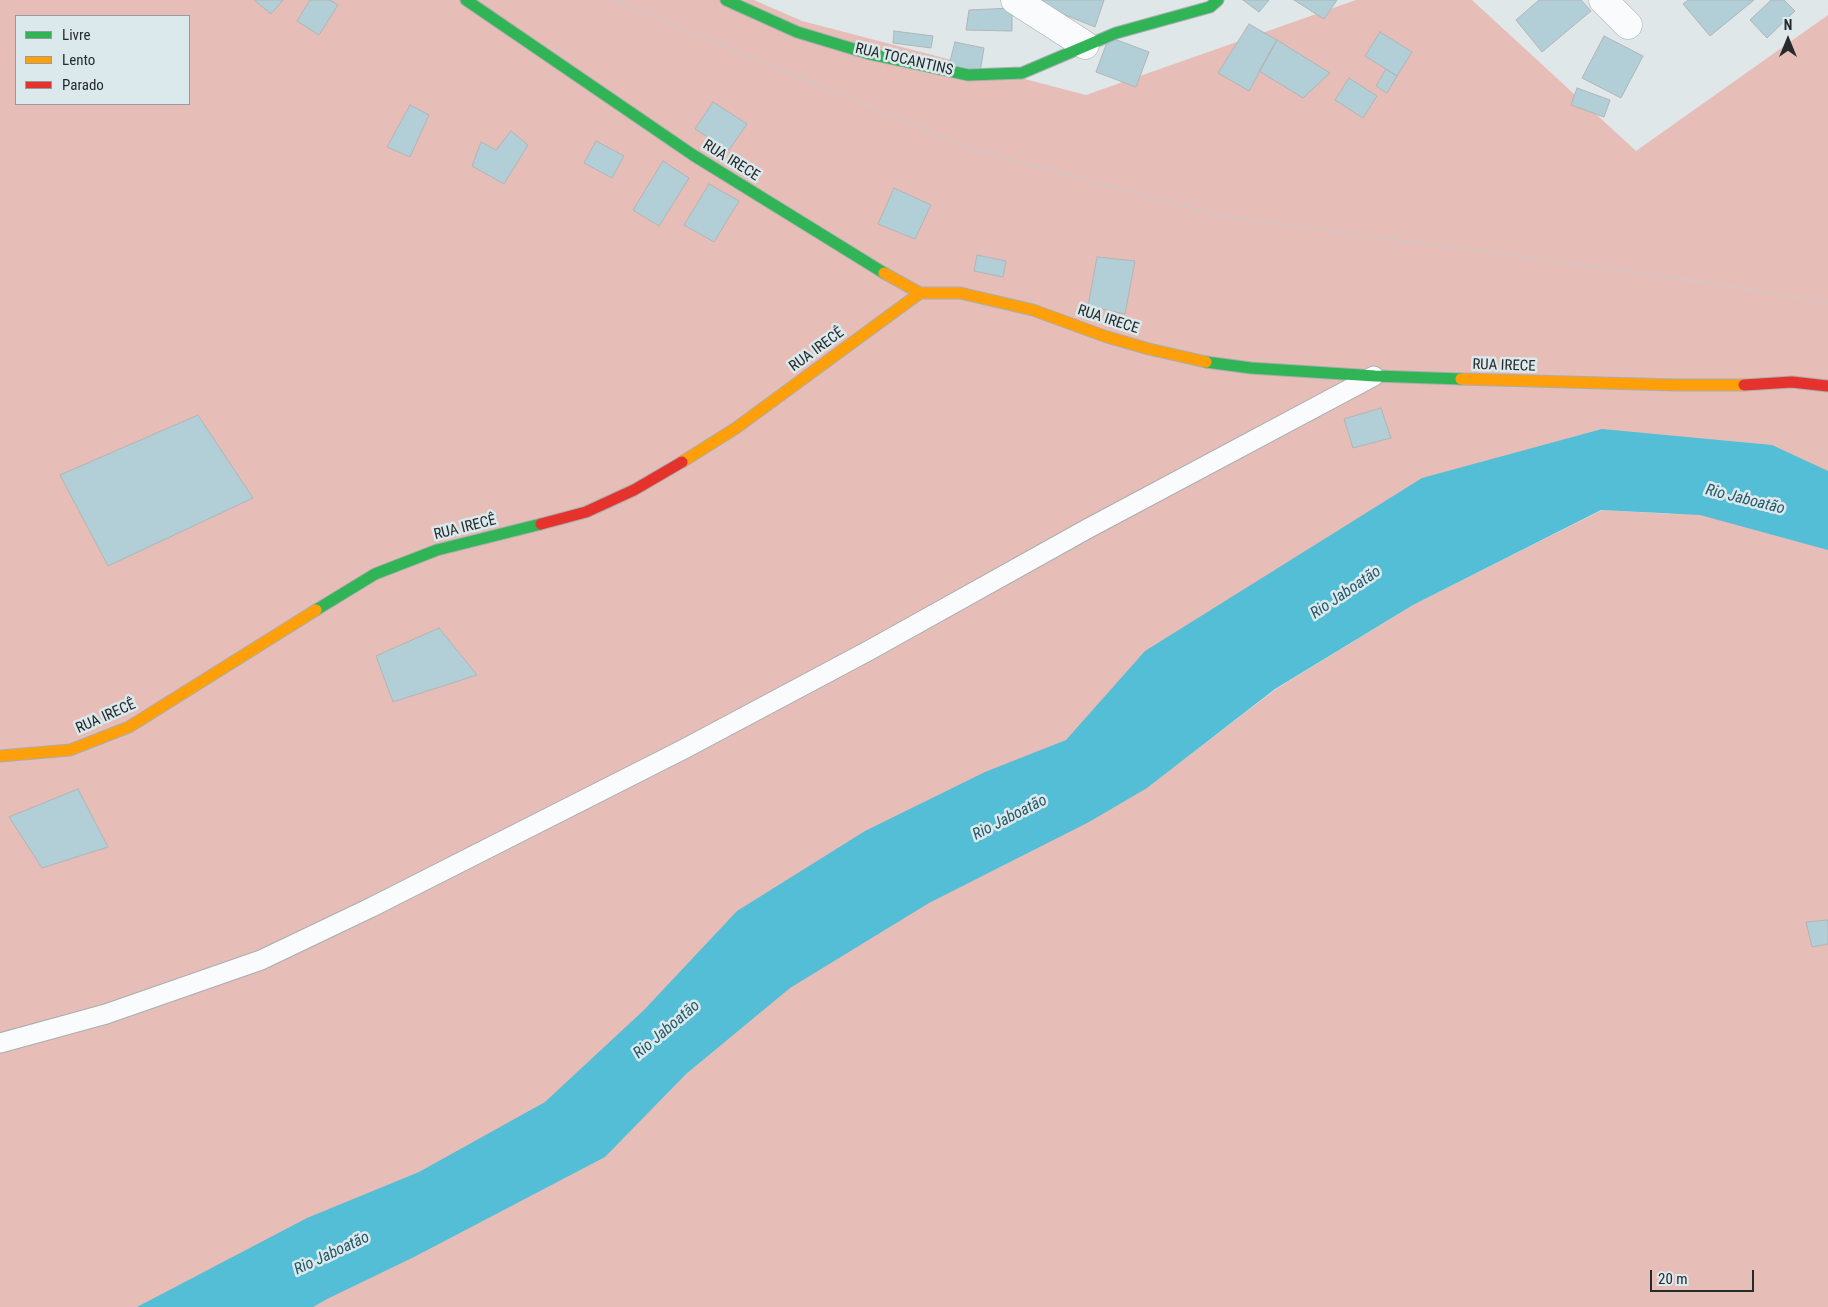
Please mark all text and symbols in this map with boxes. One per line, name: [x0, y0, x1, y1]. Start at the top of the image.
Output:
legend: [15, 15, 190, 105]
north arrow: [1763, 15, 1813, 65]
text: N: [1784, 17, 1792, 33]
text: Livre: [62, 26, 90, 44]
street label: RUA TOCANTINS: [853, 40, 955, 80]
text: Lento: [62, 51, 95, 69]
text: Parado: [62, 76, 104, 94]
street label: RUA IRECE: [699, 137, 763, 185]
street label: RUA IRECE: [1075, 302, 1141, 338]
street label: RUA IRECÊ: [786, 324, 848, 376]
street label: RUA IRECE: [1472, 356, 1536, 376]
water label: Rio Jaboatão: [1703, 481, 1787, 519]
street label: RUA IRECÊ: [432, 512, 498, 544]
water label: Rio Jaboatão: [1307, 562, 1385, 624]
street label: RUA IRECÊ: [73, 696, 139, 738]
water label: Rio Jaboatão: [970, 791, 1050, 845]
water label: Rio Jaboatão: [630, 997, 704, 1063]
water label: Rio Jaboatão: [291, 1228, 373, 1280]
scale bar: [1653, 1260, 1757, 1292]
text: 20 m: [1658, 1270, 1688, 1288]

